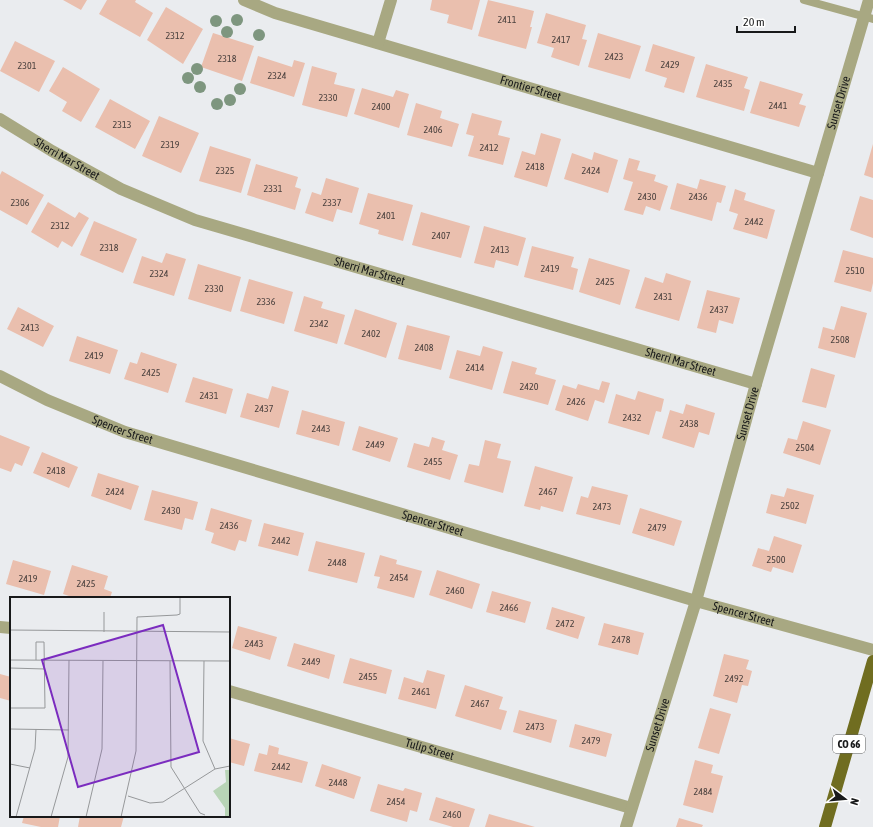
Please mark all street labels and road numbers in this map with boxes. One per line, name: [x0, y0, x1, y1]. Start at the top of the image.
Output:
street label: Frontier Street: [498, 73, 563, 104]
street label: Sunset Drive: [824, 74, 853, 131]
street label: Sherri Mar Street: [32, 135, 103, 183]
street label: Sherri Mar Street: [333, 254, 407, 288]
street label: Sherri Mar Street: [644, 345, 718, 379]
street label: Sunset Drive: [734, 385, 762, 442]
street label: Spencer Street: [90, 412, 155, 447]
street label: Spencer Street: [400, 507, 466, 539]
street label: Spencer Street: [711, 599, 777, 630]
street label: Sunset Drive: [643, 697, 672, 753]
road number: CO 66: [833, 735, 865, 753]
street label: Tulip Street: [404, 736, 456, 763]

